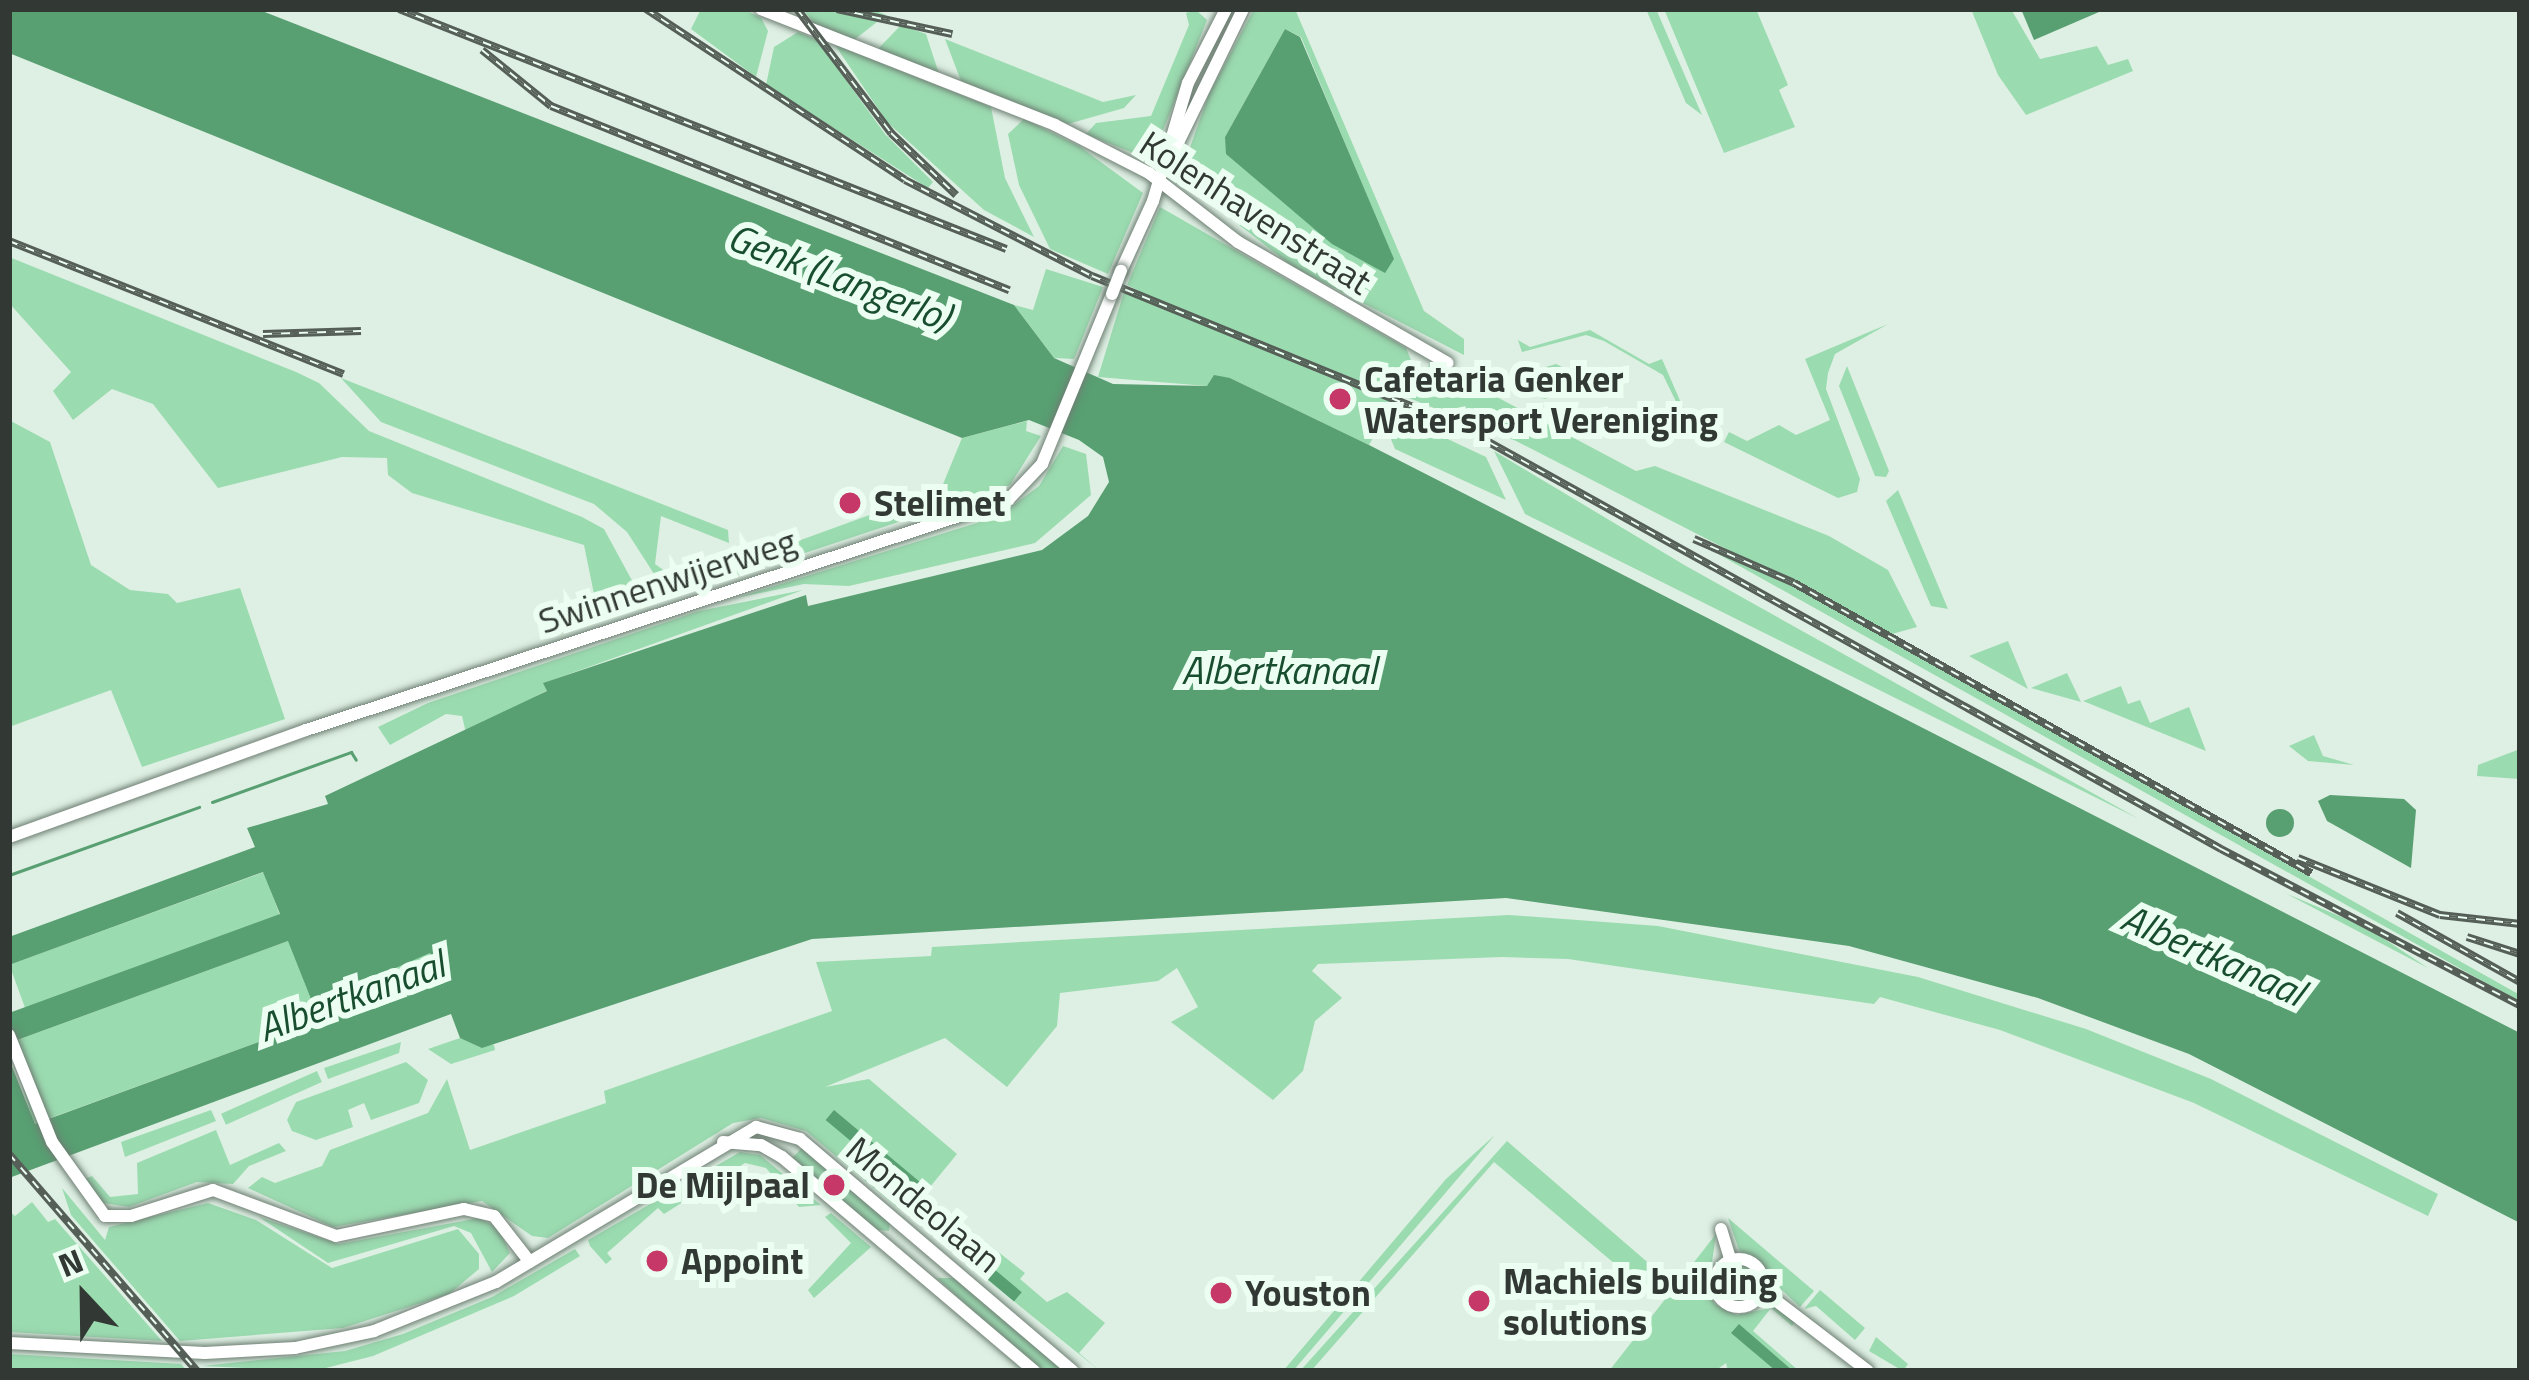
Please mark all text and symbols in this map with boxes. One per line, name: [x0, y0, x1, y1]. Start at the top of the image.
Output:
street label: Kolenhavenstraat: [1132, 121, 1380, 303]
water label: Genk (Langerlo): [721, 213, 957, 341]
place label: Cafetaria Genker Watersport Vereniging: [1364, 356, 1718, 441]
marker: Cafetaria Genker Watersport Vereniging: [1327, 386, 1353, 412]
place label: Stelimet: [874, 481, 1006, 525]
marker: Stelimet: [837, 490, 863, 516]
street label: Swinnenwijerweg: [533, 518, 801, 642]
water label: Albertkanaal: [1181, 647, 1377, 693]
water label: Albertkanaal: [2114, 894, 2312, 1016]
water label: Albertkanaal: [251, 941, 451, 1051]
street label: Mondeolaan: [838, 1127, 1010, 1281]
place label: De Mijlpaal: [635, 1163, 810, 1207]
marker: De Mijlpaal: [821, 1172, 847, 1198]
text: N: [51, 1235, 90, 1290]
north arrow: [24, 1236, 144, 1356]
place label: Appoint: [681, 1239, 803, 1283]
marker: Appoint: [644, 1248, 670, 1274]
place label: Machiels building solutions: [1503, 1258, 1777, 1343]
place label: Youston: [1245, 1271, 1371, 1315]
marker: Youston: [1208, 1280, 1234, 1306]
marker: Machiels building solutions: [1466, 1288, 1492, 1314]

